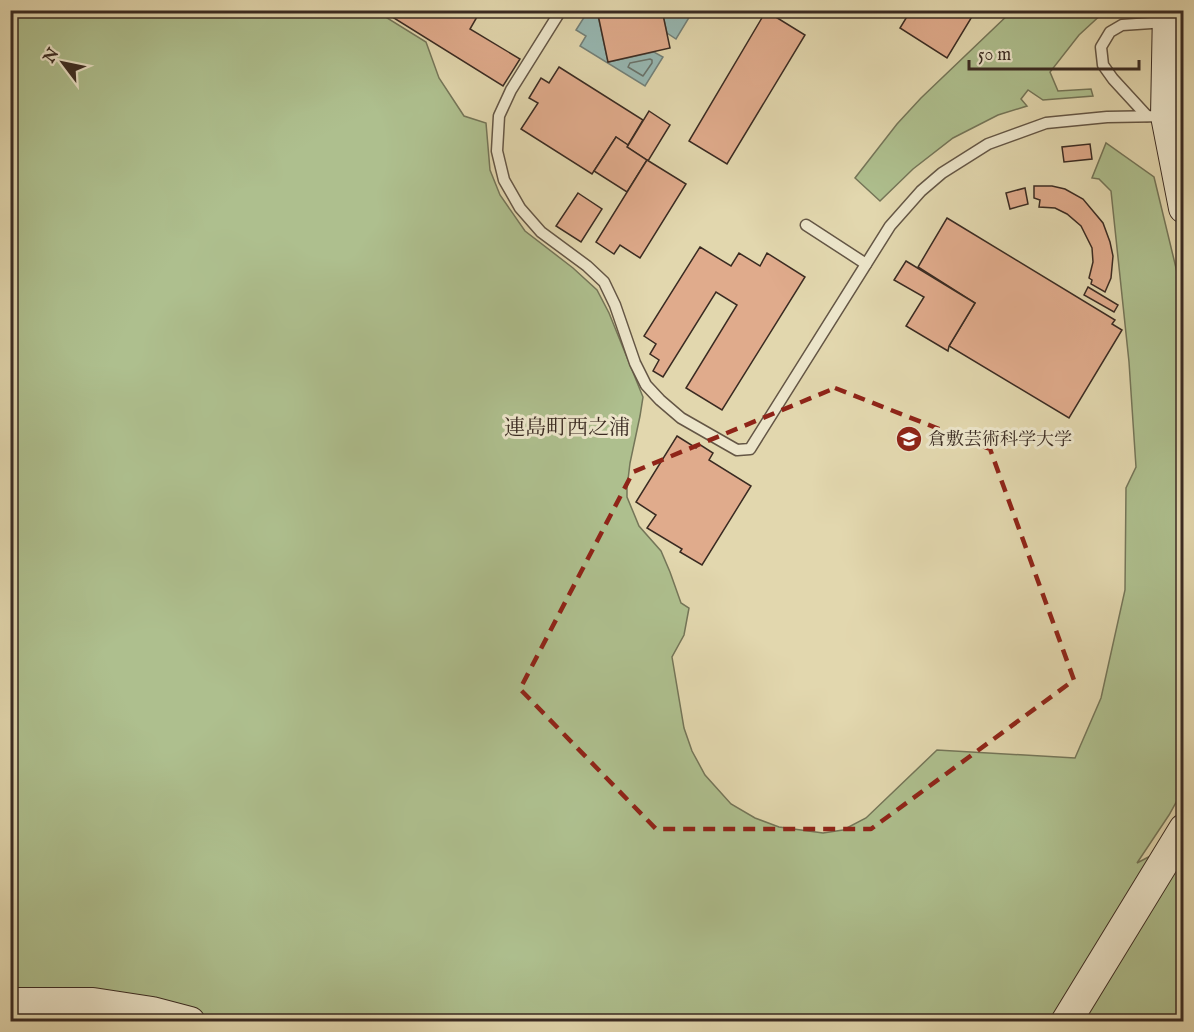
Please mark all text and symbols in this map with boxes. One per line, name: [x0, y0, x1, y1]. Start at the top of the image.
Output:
north arrow: [33, 33, 93, 93]
scale bar: [969, 33, 1138, 71]
text: 50 m: [978, 44, 1011, 67]
text: N: [39, 45, 64, 68]
district label: 連島町西之浦: [504, 415, 630, 442]
school or university icon: 倉敷芸術科学大学: [894, 424, 924, 454]
place label: 倉敷芸術科学大学: [928, 429, 1072, 452]

